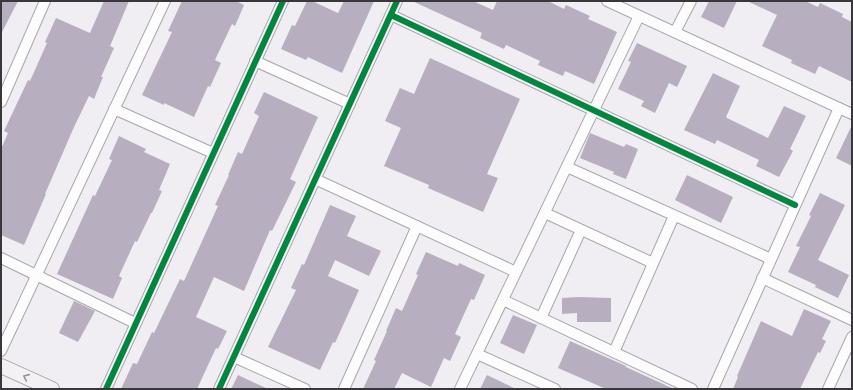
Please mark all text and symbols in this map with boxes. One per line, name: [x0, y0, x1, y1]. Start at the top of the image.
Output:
one-way arrow: [23, 374, 30, 382]

